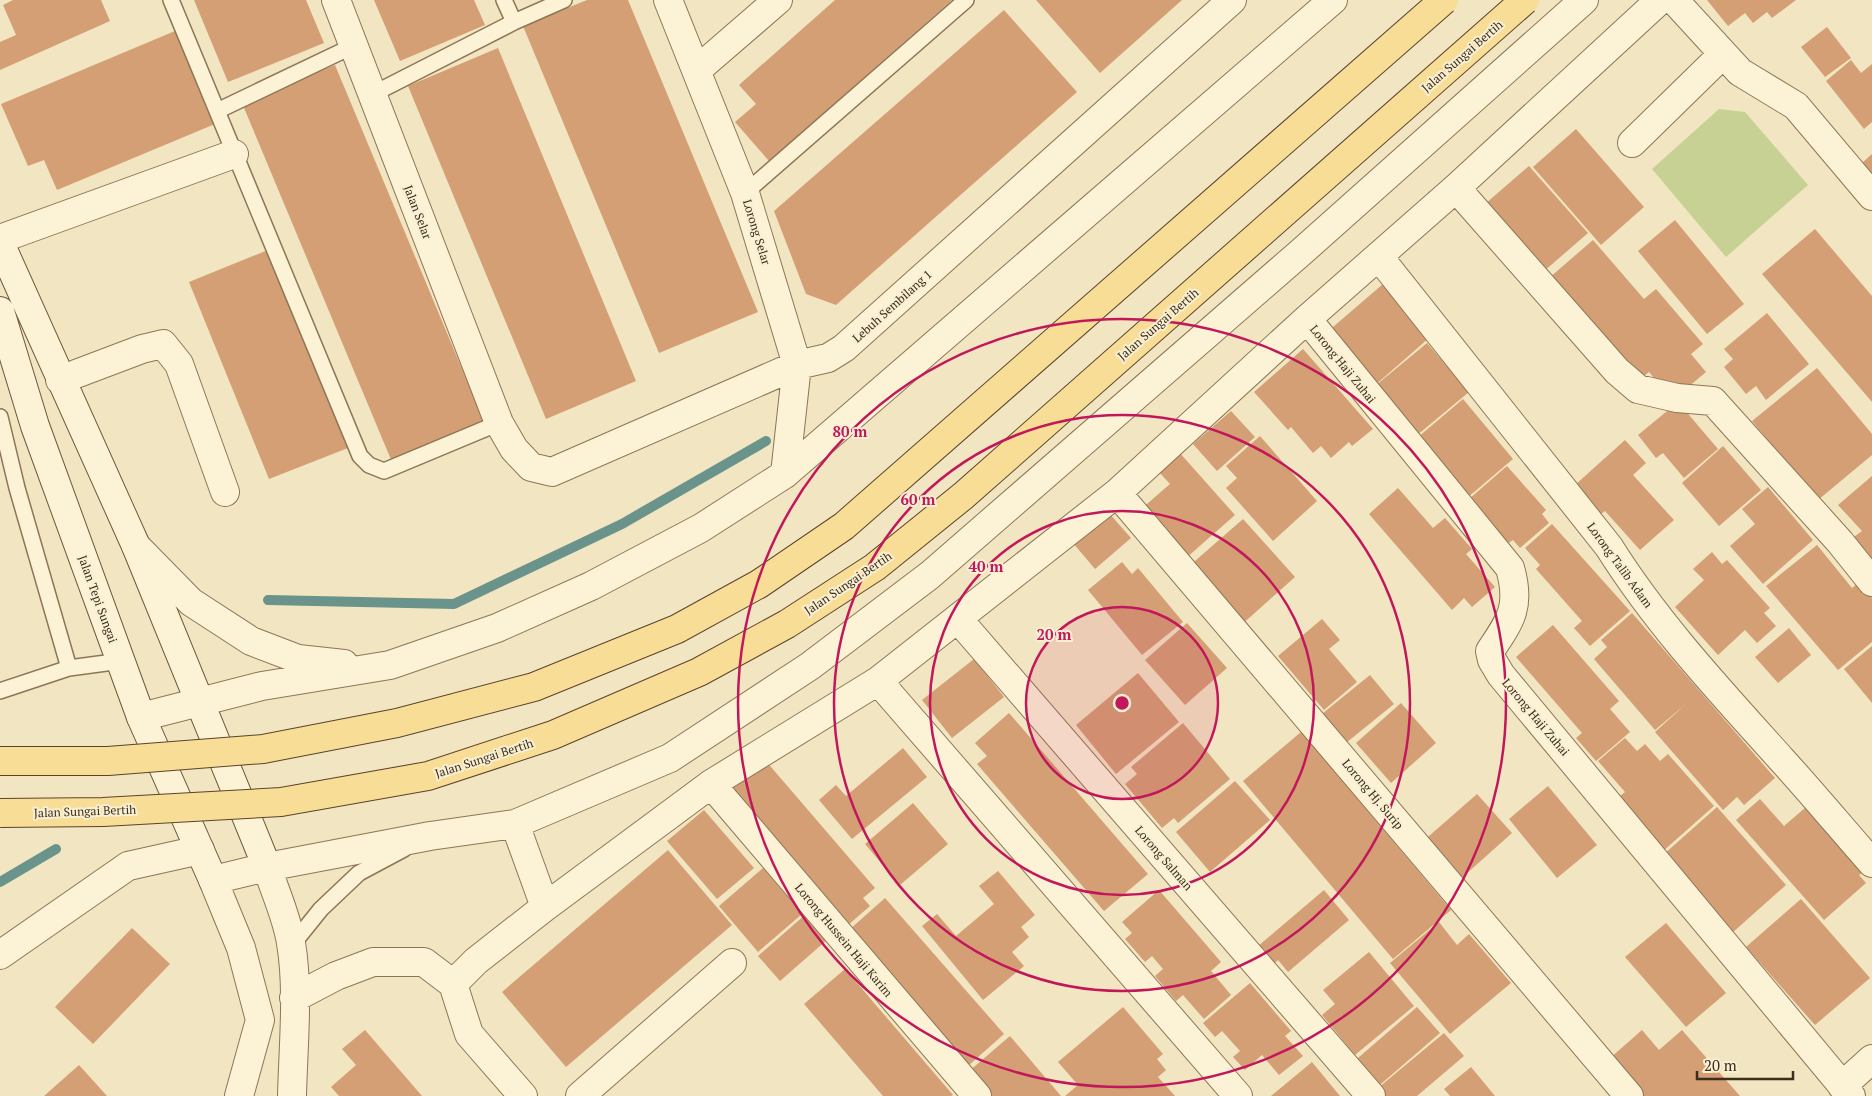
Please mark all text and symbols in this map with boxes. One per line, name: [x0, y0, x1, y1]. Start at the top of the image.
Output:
street label: Jalan Sungai Bertih: [1418, 17, 1506, 95]
street label: Jalan Selar: [401, 183, 435, 241]
street label: Lorong Selar: [740, 197, 774, 267]
street label: Lebuh Sembilang 1: [849, 266, 935, 346]
street label: Jalan Sungai Bertih: [1114, 285, 1202, 363]
street label: Lorong Haji Zuhai: [1307, 322, 1379, 407]
text: 80 m: [833, 421, 868, 441]
text: 60 m: [901, 489, 936, 509]
street label: Lorong Talib Adam: [1584, 519, 1656, 611]
street label: Jalan Sungai Bertih: [801, 548, 895, 618]
street label: Jalan Tepi Sungai: [75, 553, 121, 645]
text: 40 m: [969, 556, 1004, 576]
text: 20 m: [1037, 624, 1072, 644]
street label: Lorong Haji Zuhai: [1499, 675, 1573, 759]
centre of rings: [1113, 694, 1131, 712]
street label: Jalan Sungai Bertih: [433, 735, 535, 781]
street label: Lorong Hj. Surip: [1339, 756, 1407, 832]
street label: Jalan Sungai Bertih: [34, 802, 136, 820]
street label: Lorong Salman: [1132, 823, 1196, 893]
street label: Lorong Hussein Haji Karim: [792, 880, 896, 1000]
scale bar: [1697, 1048, 1793, 1080]
text: 20 m: [1704, 1055, 1737, 1075]

